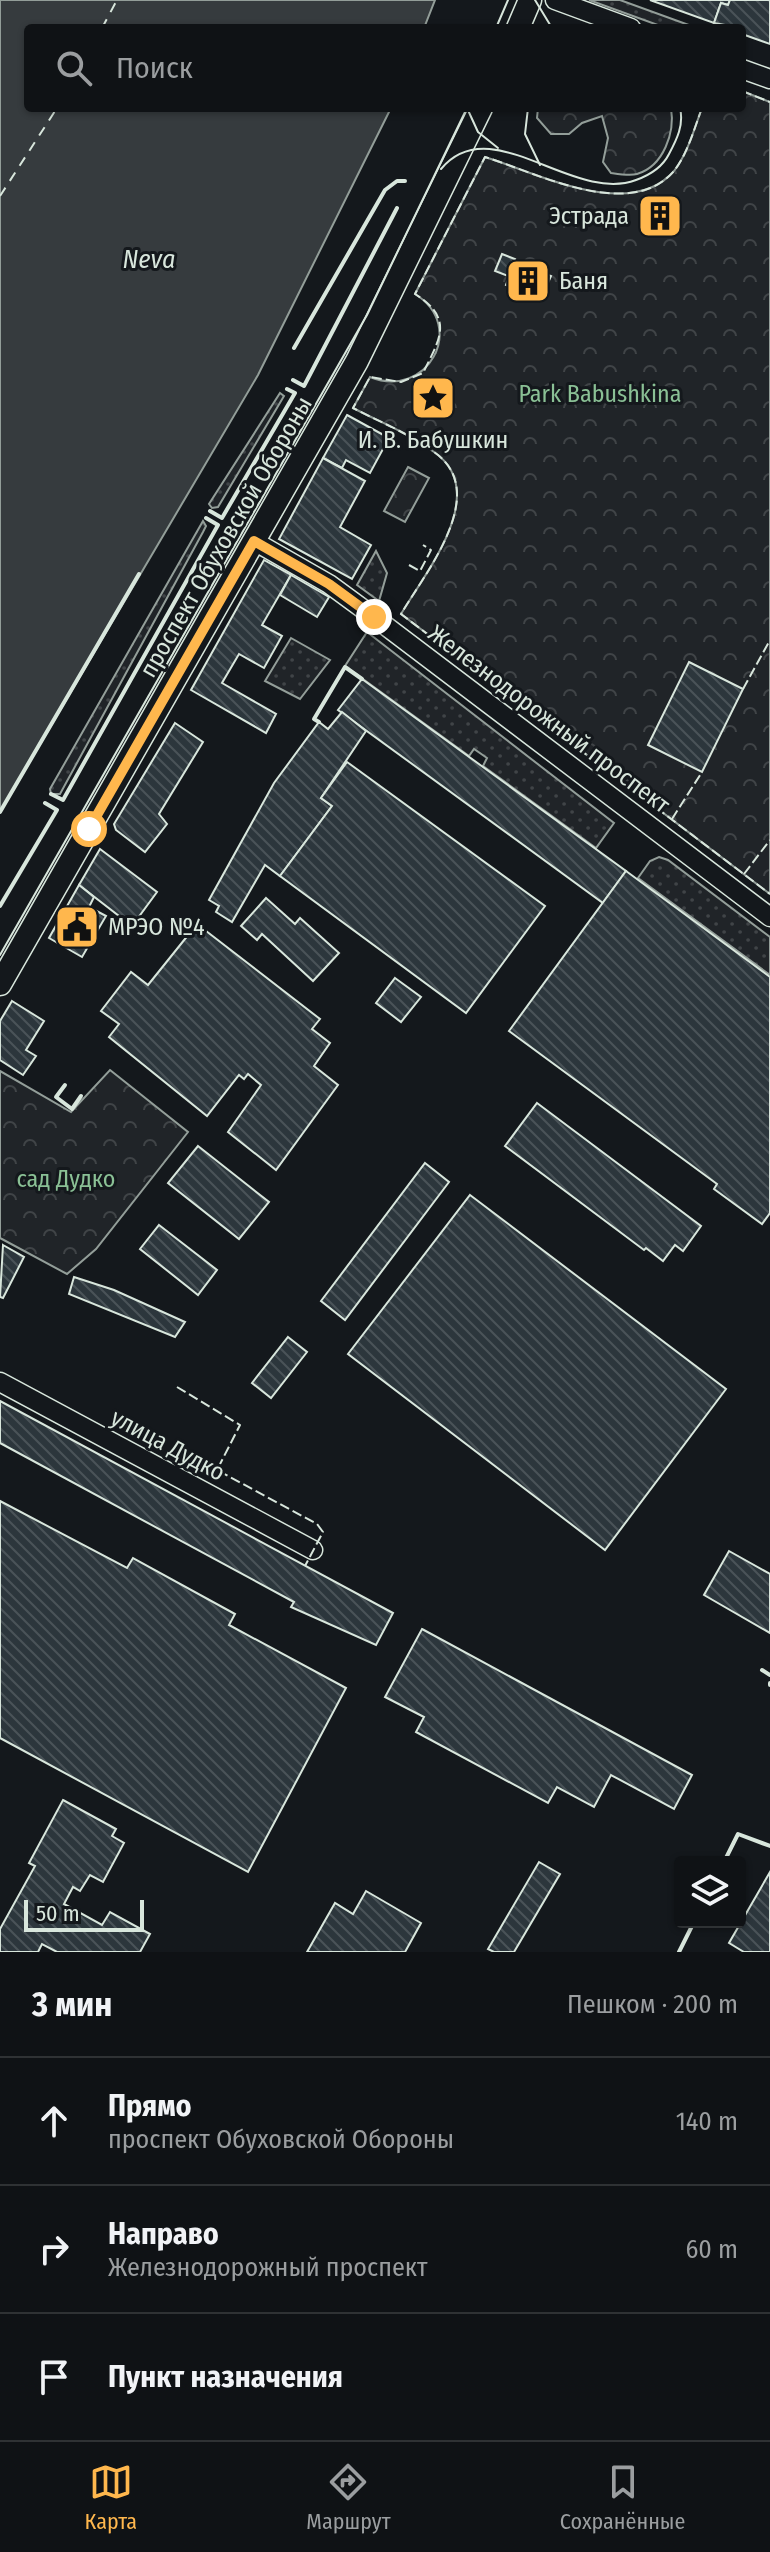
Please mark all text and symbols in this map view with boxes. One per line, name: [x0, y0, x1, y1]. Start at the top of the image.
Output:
search box: [24, 24, 746, 112]
icon: search: [52, 46, 96, 90]
text: Поиск: [116, 50, 193, 86]
building icon: Эстрада: [636, 192, 684, 240]
place label: Эстрада: [549, 202, 629, 230]
water label: Neva: [123, 244, 175, 275]
building icon: Баня: [504, 257, 552, 305]
place label: Баня: [559, 267, 608, 295]
place icon: И. В. Бабушкин: [409, 374, 457, 422]
park label: Park Babushkina: [518, 380, 682, 408]
street label: проспект Обуховской Обороны: [134, 392, 318, 682]
place label: И. В. Бабушкин: [358, 426, 508, 454]
route end: [356, 599, 392, 635]
street label: Железнодорожный проспект: [423, 619, 675, 819]
route start: [71, 811, 107, 847]
public building icon: МРЭО №4: [53, 903, 101, 951]
place label: МРЭО №4: [108, 913, 205, 941]
park label: сад Дудко: [17, 1165, 115, 1193]
street label: улица Дудко: [106, 1403, 230, 1487]
map controls: [674, 1856, 746, 1928]
button: layers: [674, 1856, 746, 1928]
scale bar: [24, 1896, 144, 1932]
text: 50 m: [36, 1900, 80, 1927]
text: 3 мин: [32, 1984, 112, 2025]
text: Пешком · 200 m: [567, 1989, 738, 2020]
text: Прямо: [108, 2088, 192, 2124]
icon: ahead: [32, 2099, 76, 2143]
text: 140 m: [676, 2106, 738, 2137]
text: проспект Обуховской Обороны: [108, 2124, 454, 2155]
text: Направо: [108, 2216, 219, 2252]
icon: right: [32, 2227, 76, 2271]
text: 60 m: [685, 2234, 738, 2265]
text: Железнодорожный проспект: [108, 2252, 428, 2283]
icon: arrive: [32, 2355, 76, 2399]
text: Пункт назначения: [108, 2359, 343, 2395]
tab: Карта: [85, 2460, 137, 2535]
tab: Маршрут: [306, 2460, 391, 2535]
tab: Сохранённые: [560, 2460, 685, 2535]

